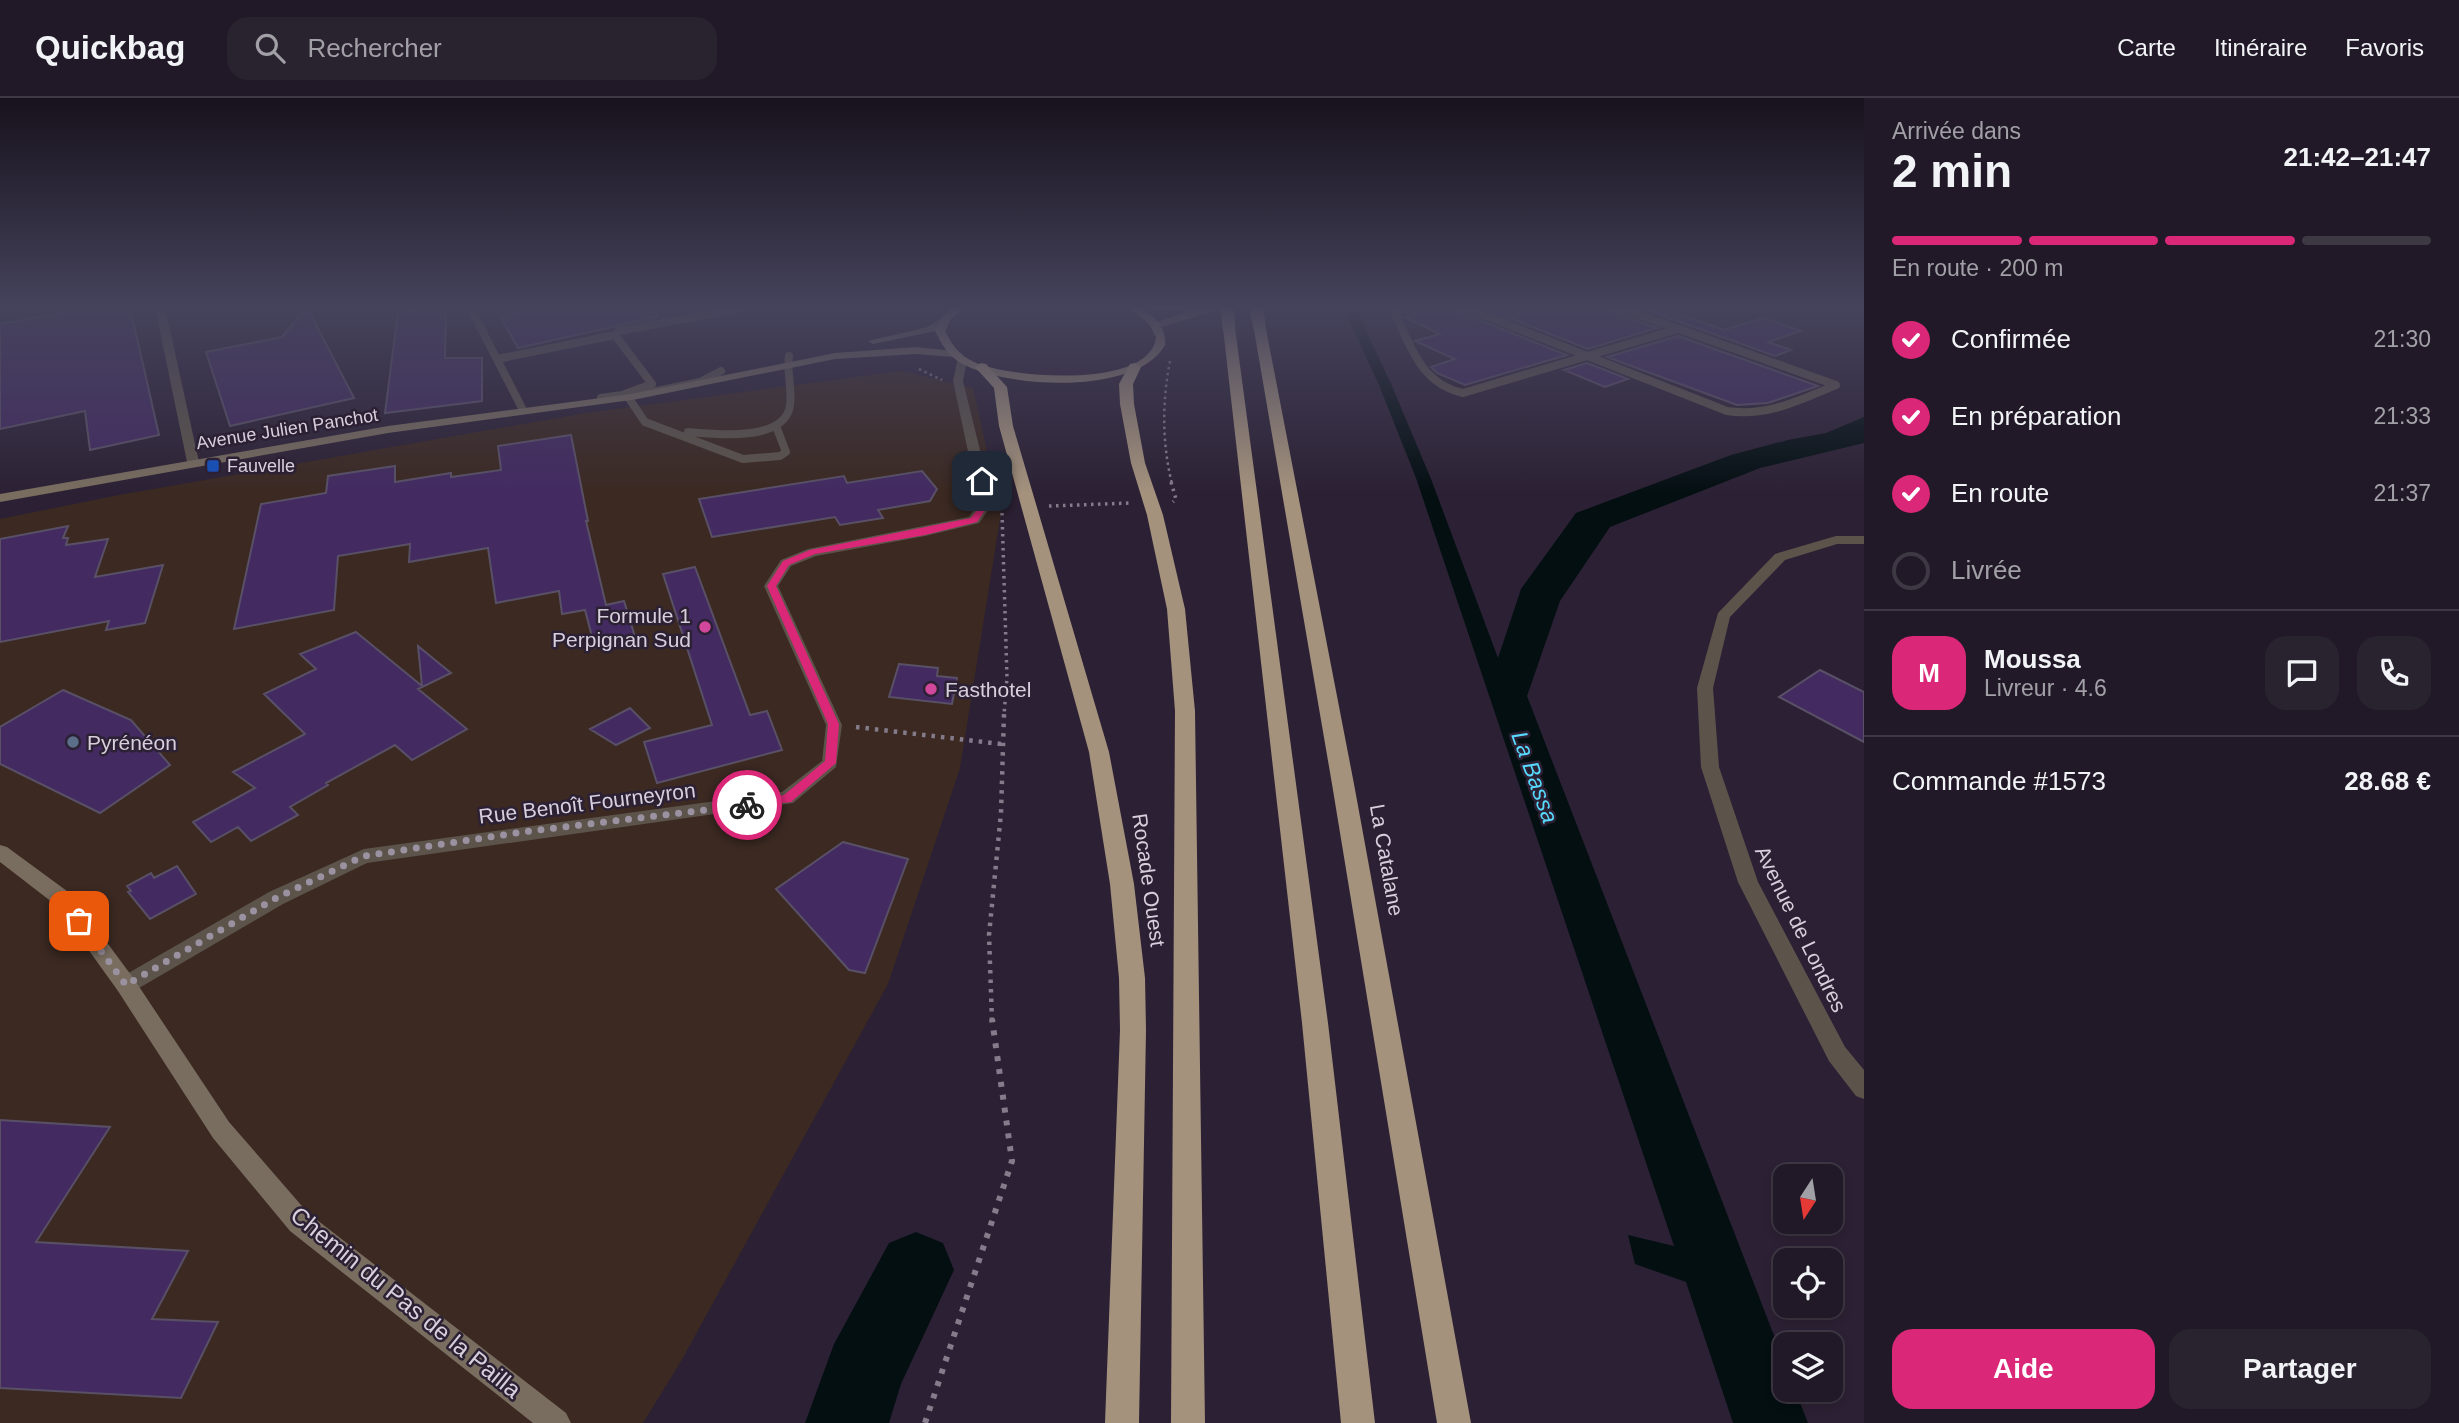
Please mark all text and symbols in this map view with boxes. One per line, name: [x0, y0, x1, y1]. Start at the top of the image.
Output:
search box: [227, 17, 717, 80]
text: Quickbag: [35, 29, 185, 66]
icon: search: [251, 29, 289, 67]
text: Rechercher: [307, 33, 442, 63]
text: Carte: [2117, 34, 2176, 61]
text: Itinéraire: [2214, 34, 2307, 61]
text: Favoris: [2345, 34, 2424, 61]
text: Arrivée dans: [1892, 118, 2021, 144]
text: 21:42–21:47: [2284, 142, 2431, 172]
text: 2 min: [1892, 145, 2012, 197]
text: En route · 200 m: [1892, 255, 2063, 281]
icon: check: [1892, 321, 1930, 359]
text: Confirmée: [1951, 324, 2071, 354]
text: 21:30: [2373, 326, 2431, 352]
icon: check: [1892, 398, 1930, 436]
text: En préparation: [1951, 401, 2122, 431]
text: 21:33: [2373, 403, 2431, 429]
street label: Avenue Julien Panchot: [195, 405, 379, 453]
pin: [952, 451, 1012, 511]
place label: Fauvelle: [227, 456, 295, 476]
marker: Fauvelle: [205, 458, 221, 474]
icon: home: [963, 462, 1001, 500]
icon: check: [1892, 475, 1930, 513]
text: En route: [1951, 478, 2049, 508]
text: 21:37: [2373, 480, 2431, 506]
text: Livrée: [1951, 555, 2022, 585]
place label: Formule 1 Perpignan Sud: [552, 604, 691, 651]
marker: Formule 1 Perpignan Sud: [697, 619, 713, 635]
button: chat: [2265, 636, 2339, 710]
button: phone: [2357, 636, 2431, 710]
text: Moussa: [1984, 644, 2081, 674]
text: M: [1918, 658, 1940, 688]
text: Livreur · 4.6: [1984, 675, 2107, 701]
place label: Fasthotel: [945, 678, 1031, 701]
marker: Fasthotel: [923, 681, 939, 697]
water label: La Bassa: [1506, 727, 1564, 827]
place label: Pyrénéon: [87, 731, 177, 754]
marker: Pyrénéon: [65, 734, 81, 750]
text: Commande #1573: [1892, 766, 2106, 796]
text: 28.68 €: [2344, 766, 2431, 796]
courier: [712, 770, 782, 840]
street label: Rue Benoît Fourneyron: [477, 778, 697, 828]
icon: bike: [728, 786, 766, 824]
street label: La Catalane: [1366, 802, 1408, 918]
street label: Rocade Ouest: [1128, 812, 1170, 948]
street label: Avenue de Londres: [1751, 842, 1851, 1016]
pin: [49, 891, 109, 951]
icon: bag: [60, 902, 98, 940]
north arrow: [1773, 1164, 1843, 1234]
map controls: [1773, 1164, 1843, 1402]
street label: Chemin du Pas de la Pailla: [286, 1201, 527, 1404]
button: locate: [1773, 1248, 1843, 1318]
button: Aide: [1892, 1329, 2155, 1409]
button: Partager: [2169, 1329, 2431, 1409]
button: layers: [1773, 1332, 1843, 1402]

